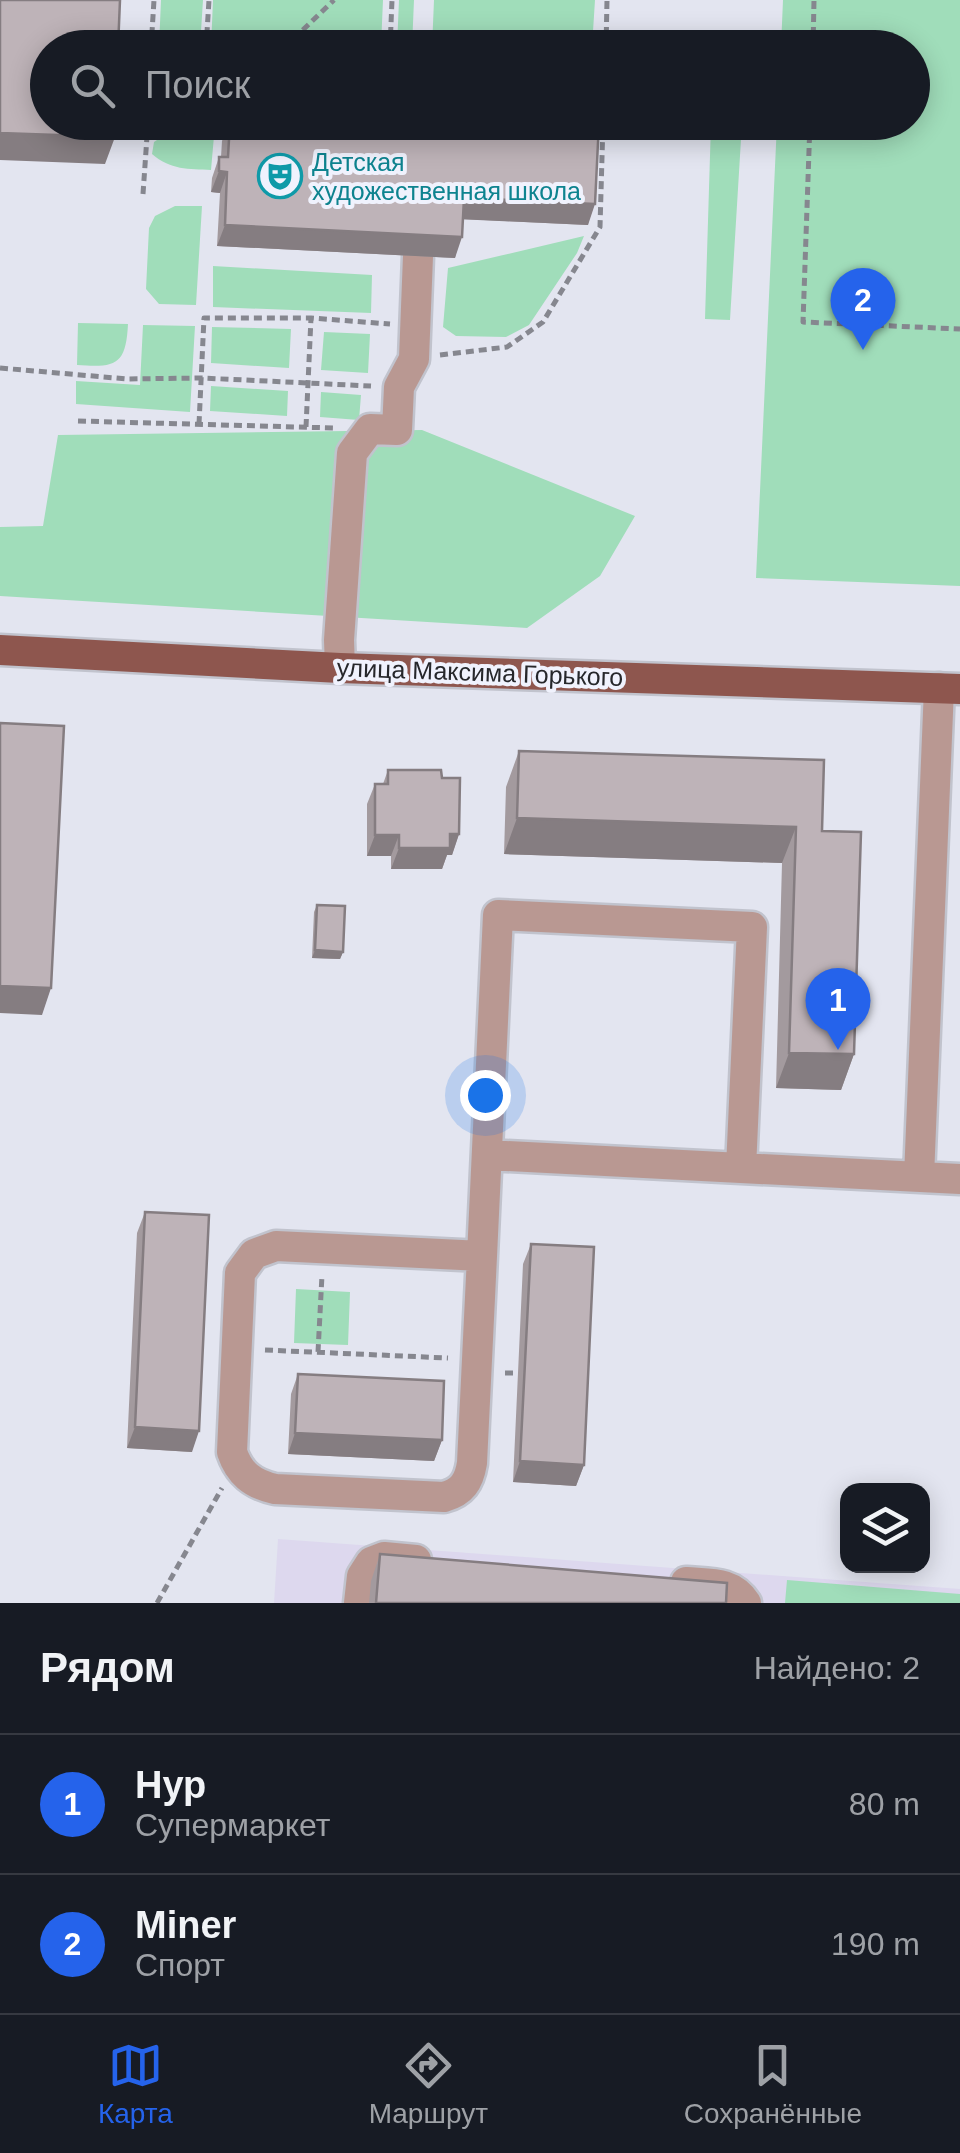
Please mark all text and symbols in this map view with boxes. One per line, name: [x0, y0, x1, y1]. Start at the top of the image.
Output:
search box: [30, 30, 930, 140]
icon: search: [65, 58, 120, 113]
text: Поиск: [145, 64, 250, 106]
place label: Детская художественная школа: [312, 148, 581, 205]
theatre icon: Детская художественная школа: [257, 153, 303, 199]
pin: 2: [830, 268, 896, 350]
street label: улица Максима Горького: [336, 653, 624, 691]
pin: 1: [806, 968, 870, 1050]
your location: [460, 1070, 511, 1121]
map controls: [840, 1483, 930, 1573]
button: layers: [840, 1483, 930, 1573]
text: Рядом: [40, 1644, 175, 1691]
text: Найдено: 2: [754, 1650, 920, 1686]
text: Нур: [135, 1764, 206, 1806]
text: 1: [64, 1786, 81, 1822]
text: 80 m: [849, 1786, 920, 1822]
text: Супермаркет: [135, 1807, 330, 1843]
text: Miner: [135, 1904, 236, 1946]
text: 2: [64, 1926, 81, 1962]
text: 190 m: [831, 1926, 920, 1962]
text: Спорт: [135, 1947, 225, 1983]
tab: Карта: [98, 2038, 173, 2130]
tab: Маршрут: [369, 2038, 488, 2130]
tab: Сохранённые: [684, 2038, 862, 2130]

